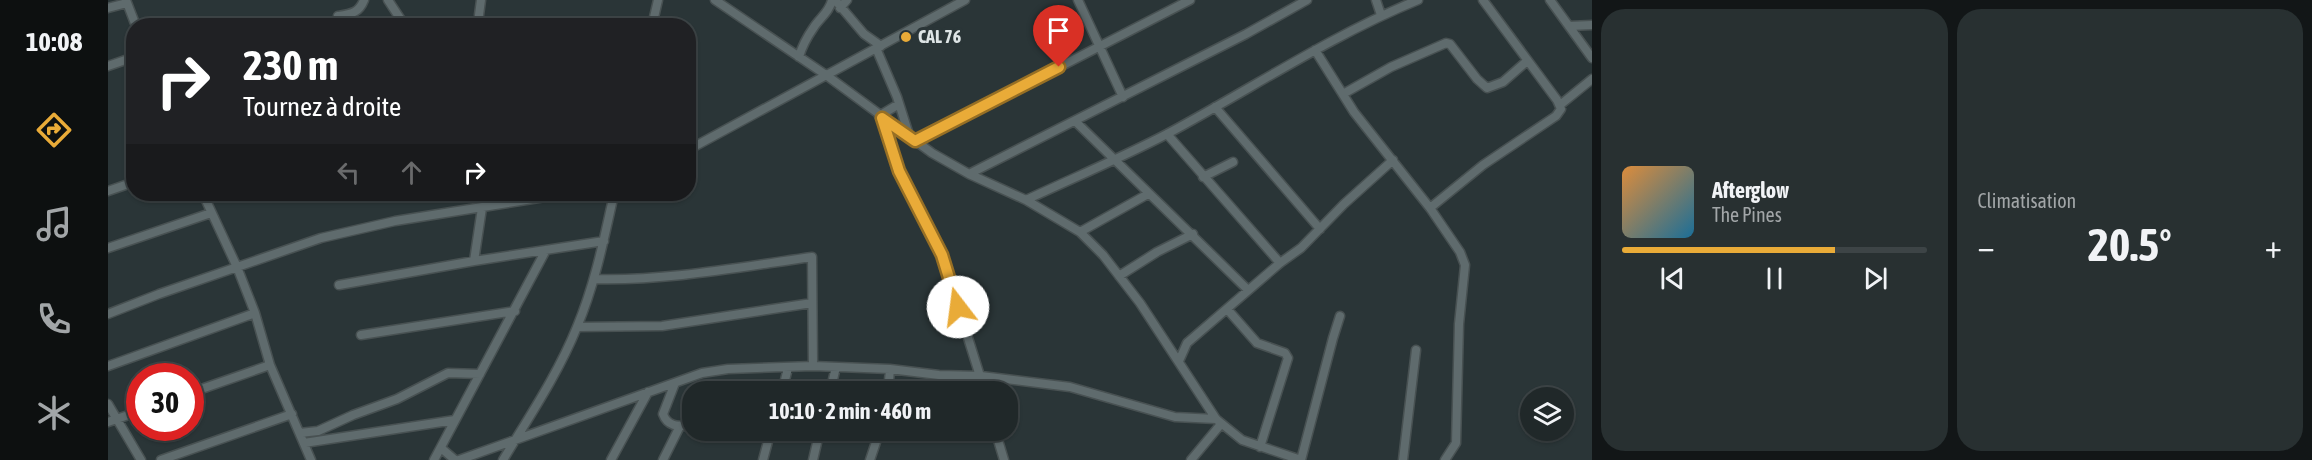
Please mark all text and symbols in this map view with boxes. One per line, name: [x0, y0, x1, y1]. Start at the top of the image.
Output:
pin: [1033, 5, 1084, 67]
icon: arrive: [1042, 14, 1075, 47]
text: 10:08: [26, 26, 82, 57]
place label: CAL 76: [918, 26, 961, 47]
marker: CAL 76: [899, 30, 913, 44]
text: 230 m: [243, 41, 338, 89]
icon: right: [144, 42, 222, 120]
text: Tournez à droite: [243, 91, 401, 122]
icon: directions: [33, 109, 75, 151]
icon: left: [332, 156, 365, 189]
icon: ahead: [395, 156, 428, 189]
icon: right: [458, 156, 491, 189]
text: Afterglow: [1712, 177, 1789, 203]
text: Climatisation: [1978, 189, 2076, 212]
icon: music: [33, 203, 75, 245]
text: The Pines: [1712, 203, 1782, 226]
text: 20.5°: [2088, 219, 2172, 271]
text: −: [1978, 227, 1995, 265]
text: +: [2265, 227, 2282, 265]
icon: previous: [1656, 262, 1689, 295]
icon: pause: [1758, 262, 1791, 295]
icon: next: [1859, 262, 1892, 295]
position arrow: [926, 275, 990, 339]
icon: phone: [33, 298, 75, 340]
speed limit sign: 30: [126, 363, 204, 441]
map controls: [1520, 387, 1574, 441]
button: layers: [1520, 387, 1574, 441]
icon: climate: [33, 392, 75, 434]
text: 10:10 · 2 min · 460 m: [769, 398, 931, 424]

